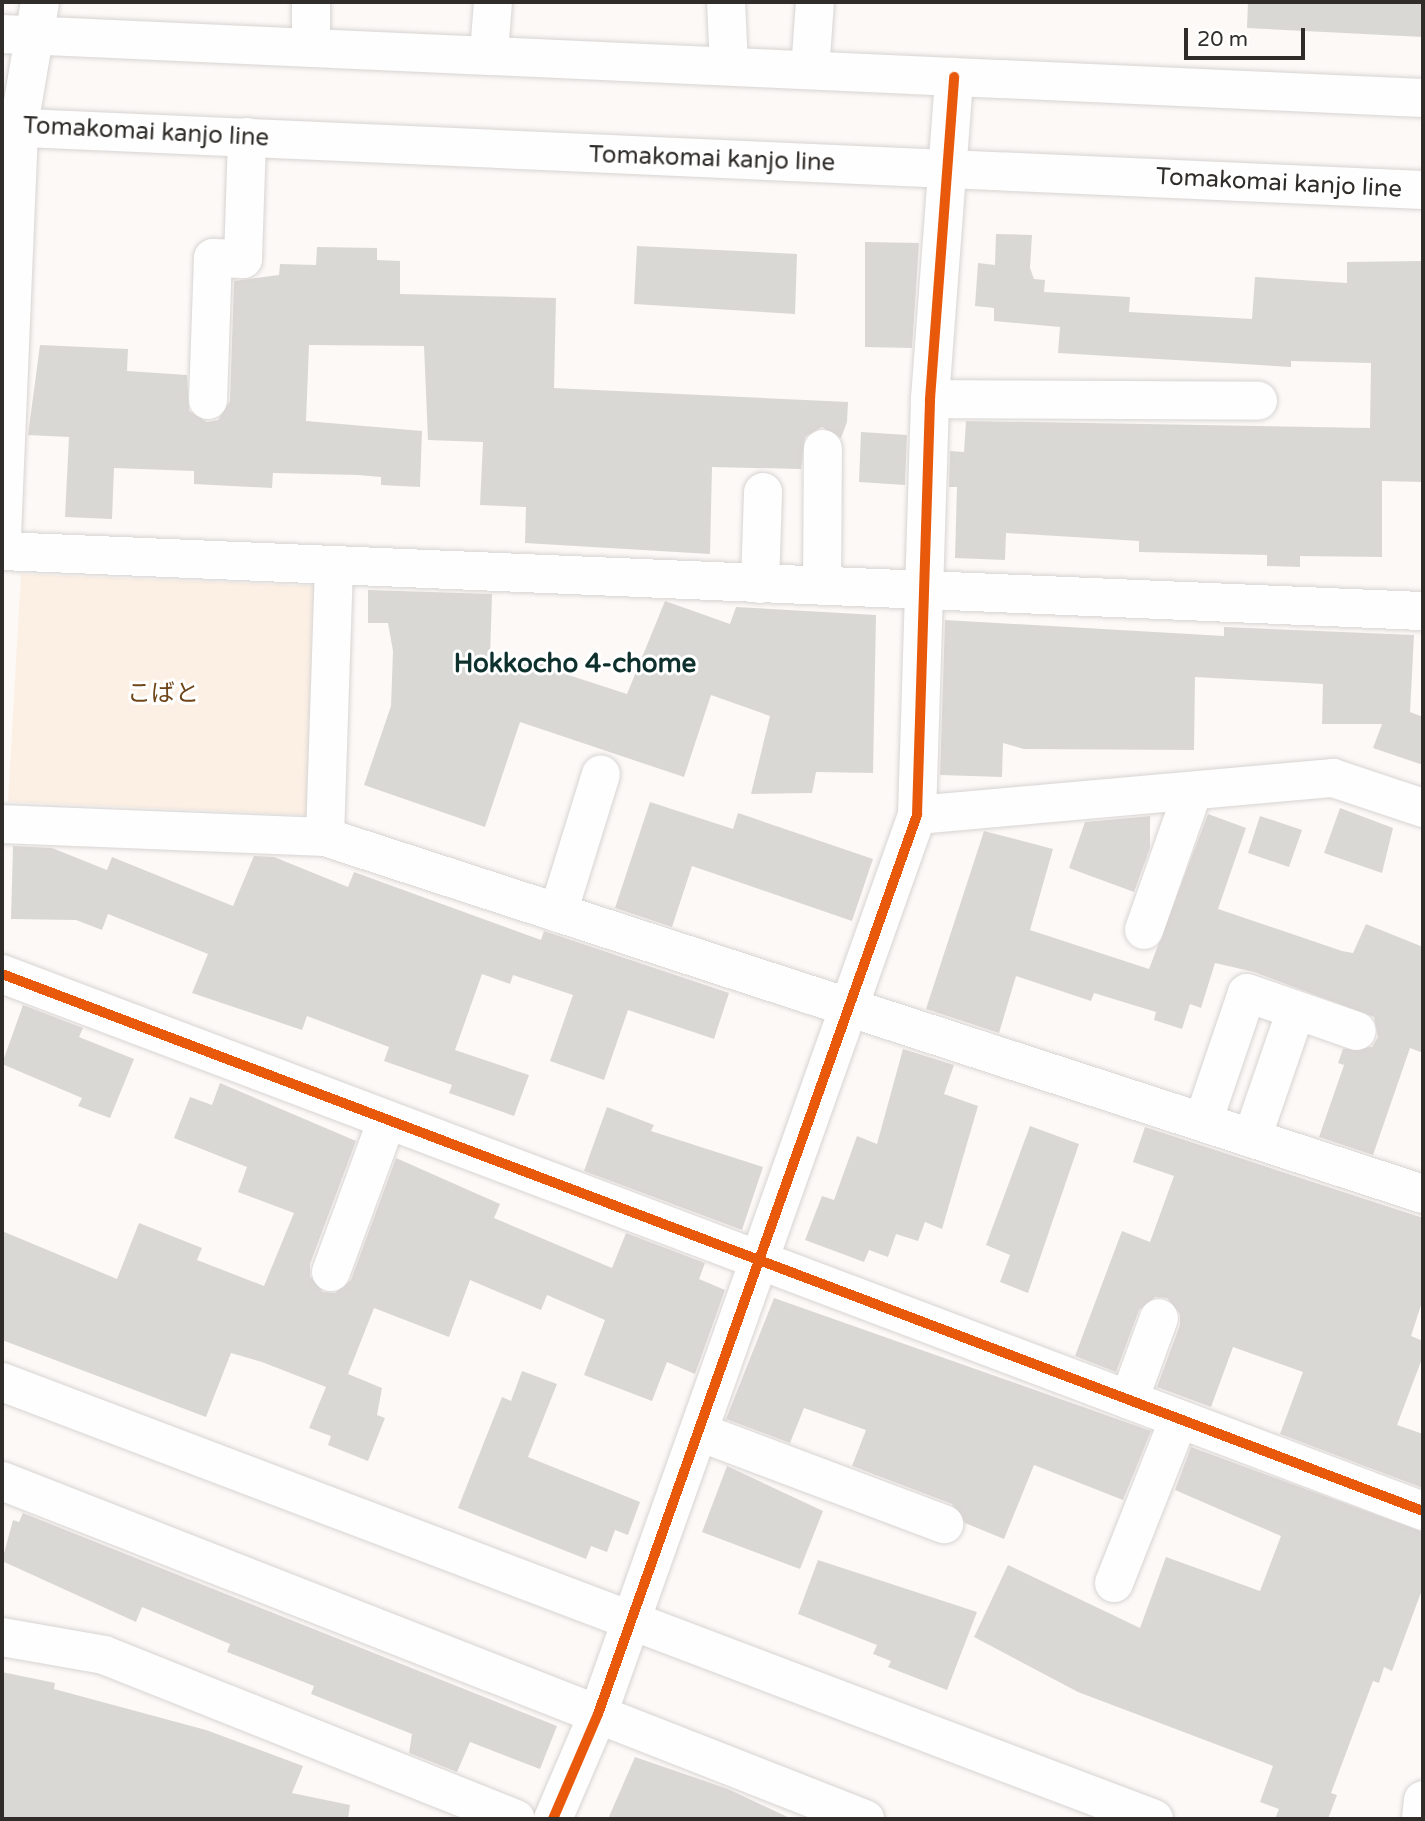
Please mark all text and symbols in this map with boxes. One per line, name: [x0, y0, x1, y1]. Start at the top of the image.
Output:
scale bar: [1187, 14, 1308, 58]
text: 20 m: [1197, 27, 1248, 52]
street label: Tomakomai kanjo line: [22, 111, 270, 153]
street label: Tomakomai kanjo line: [588, 140, 836, 178]
street label: Tomakomai kanjo line: [1155, 162, 1403, 204]
district label: Hokkocho 4-chome: [454, 648, 696, 680]
park label: こばと: [127, 680, 199, 708]

